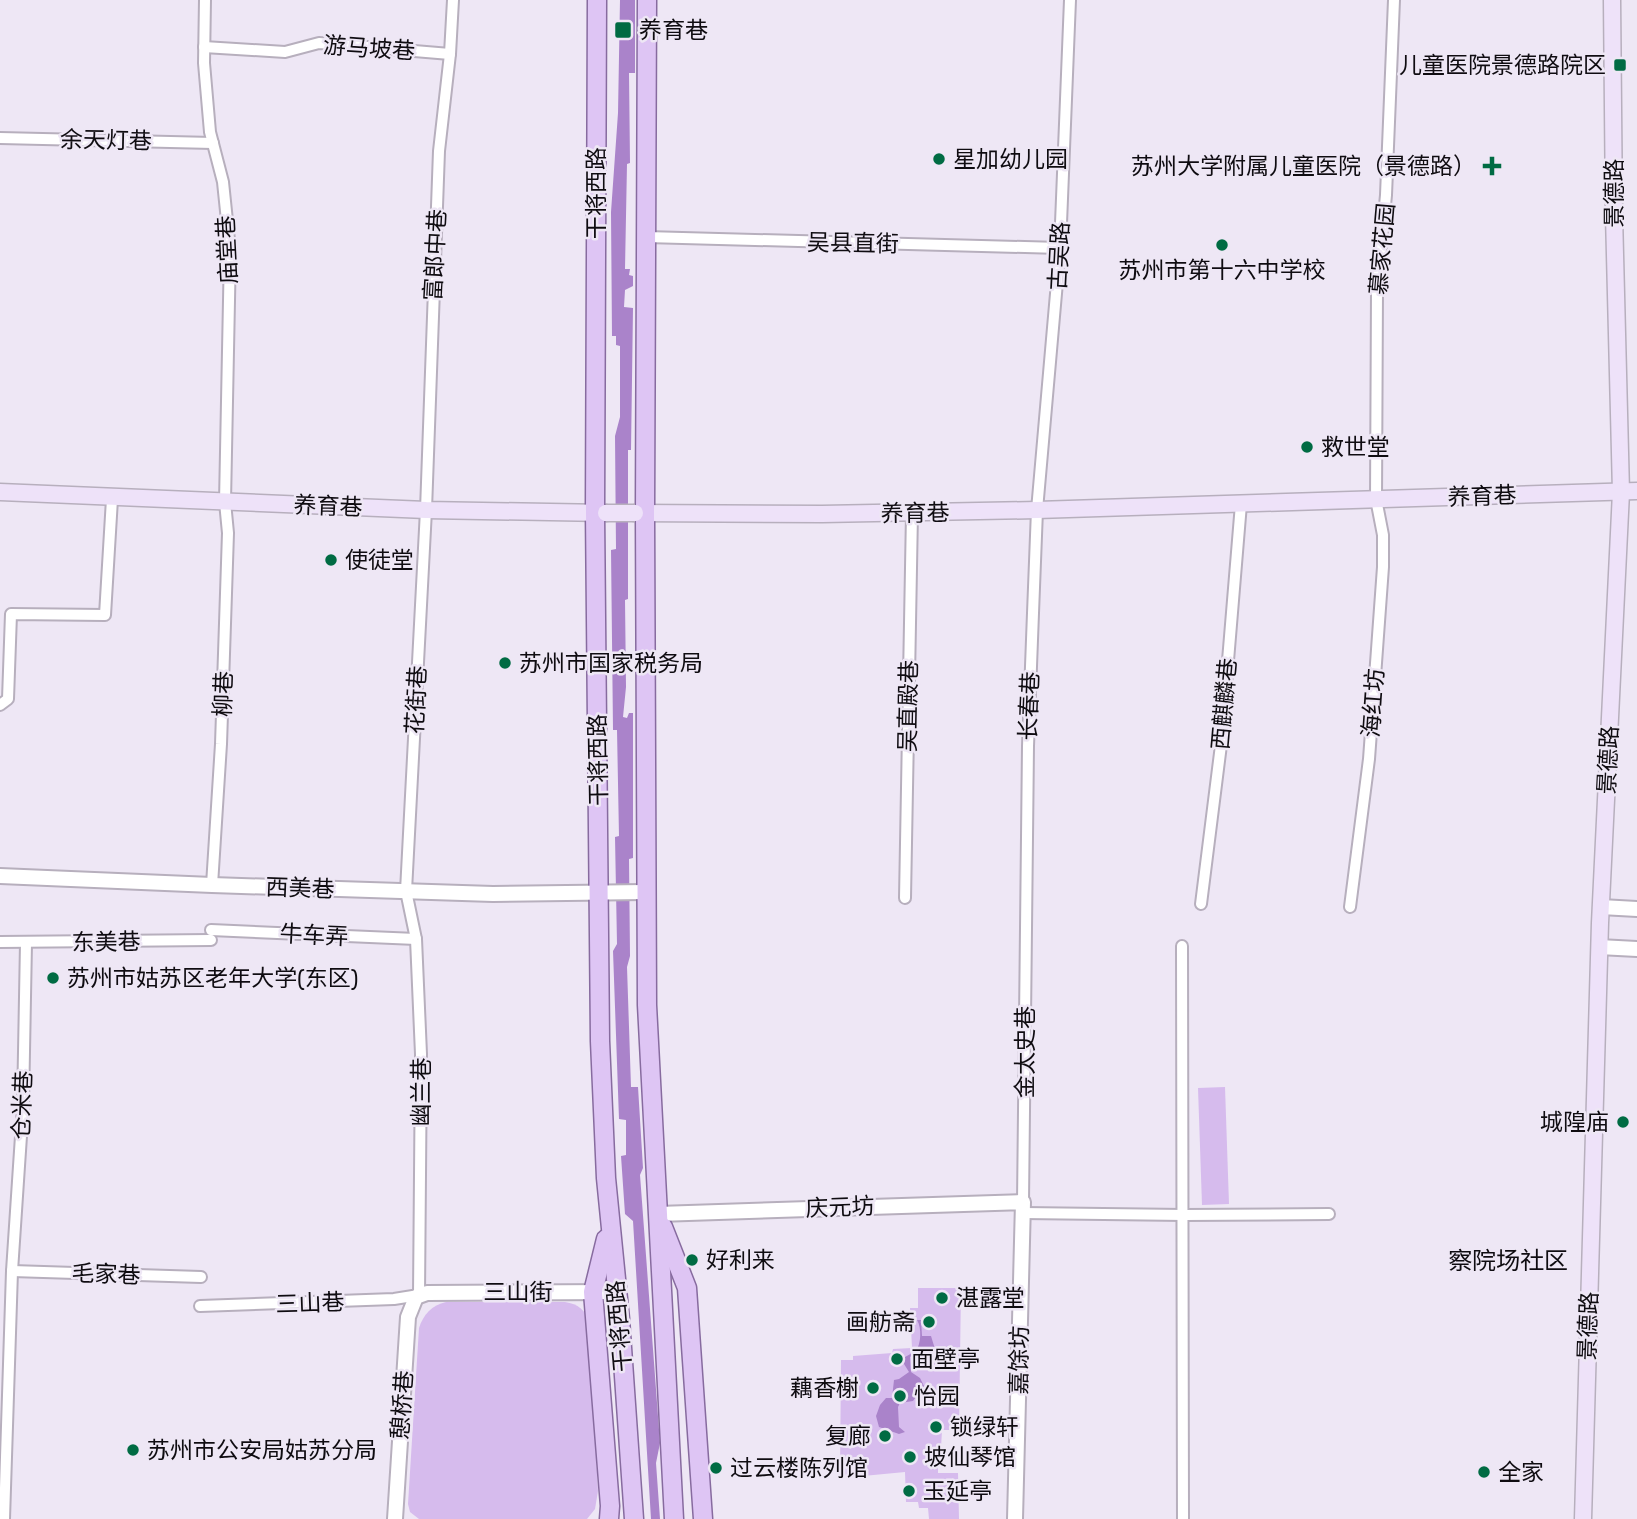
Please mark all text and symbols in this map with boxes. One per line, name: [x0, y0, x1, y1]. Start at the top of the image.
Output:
place label: 养育巷: [639, 16, 708, 44]
marker: 养育巷: [613, 20, 633, 40]
street label: 游马坡巷: [322, 31, 416, 65]
place label: 儿童医院景德路院区: [1399, 51, 1606, 79]
marker: 儿童医院景德路院区: [1612, 57, 1628, 73]
street label: 余天灯巷: [60, 125, 152, 155]
place label: 星加幼儿园: [953, 145, 1068, 173]
street label: 干将西路: [582, 147, 610, 239]
marker: 星加幼儿园: [931, 151, 947, 167]
place label: 苏州大学附属儿童医院（景德路）: [1131, 152, 1476, 180]
marker: 苏州大学附属儿童医院（景德路）: [1482, 156, 1502, 176]
street label: 景德路: [1600, 159, 1628, 228]
street label: 慕家花园: [1364, 202, 1400, 296]
street label: 富郎中巷: [419, 208, 451, 302]
street label: 庙堂巷: [211, 215, 243, 285]
street label: 古吴路: [1043, 221, 1075, 291]
street label: 吴县直街: [807, 228, 899, 258]
marker: 苏州市第十六中学校: [1214, 237, 1230, 253]
place label: 苏州市第十六中学校: [1119, 256, 1326, 284]
place label: 救世堂: [1321, 433, 1390, 461]
marker: 救世堂: [1299, 439, 1315, 455]
street label: 养育巷: [1447, 481, 1517, 511]
street label: 养育巷: [293, 491, 363, 521]
street label: 养育巷: [880, 498, 950, 528]
place label: 使徒堂: [345, 546, 414, 574]
marker: 使徒堂: [323, 552, 339, 568]
place label: 苏州市国家税务局: [519, 649, 703, 677]
marker: 苏州市国家税务局: [497, 655, 513, 671]
street label: 西麒麟巷: [1206, 657, 1242, 751]
street label: 吴直殿巷: [893, 660, 923, 752]
street label: 花街巷: [400, 665, 432, 735]
street label: 海红坊: [1357, 668, 1389, 738]
street label: 柳巷: [208, 671, 238, 717]
street label: 长春巷: [1014, 671, 1044, 741]
street label: 干将西路: [583, 714, 613, 806]
street label: 景德路: [1592, 725, 1624, 795]
street label: 西美巷: [265, 873, 335, 903]
street label: 牛车弄: [279, 919, 349, 951]
street label: 东美巷: [71, 927, 141, 957]
place label: 苏州市姑苏区老年大学(东区): [67, 964, 359, 992]
marker: 苏州市姑苏区老年大学(东区): [45, 970, 61, 986]
street label: 金太史巷: [1011, 1006, 1039, 1098]
street label: 幽兰巷: [407, 1058, 435, 1127]
street label: 仓米巷: [7, 1070, 37, 1140]
place label: 城隍庙: [1540, 1108, 1609, 1136]
marker: 城隍庙: [1615, 1114, 1631, 1130]
street label: 庆元坊: [805, 1192, 875, 1222]
place label: 好利来: [706, 1246, 775, 1274]
district label: 察院场社区: [1448, 1247, 1568, 1275]
marker: 好利来: [684, 1252, 700, 1268]
street label: 毛家巷: [71, 1259, 141, 1289]
street label: 三山街: [484, 1278, 553, 1306]
street label: 干将西路: [601, 1279, 637, 1373]
place label: 湛露堂: [956, 1284, 1025, 1312]
street label: 三山巷: [275, 1288, 345, 1318]
marker: 湛露堂: [934, 1290, 950, 1306]
street label: 景德路: [1573, 1291, 1603, 1361]
place label: 画舫斋: [846, 1308, 915, 1336]
marker: 画舫斋: [921, 1314, 937, 1330]
street label: 嘉馀坊: [1004, 1325, 1034, 1395]
place label: 面壁亭: [911, 1345, 980, 1373]
marker: 面壁亭: [889, 1351, 905, 1367]
street label: 憩桥巷: [386, 1370, 418, 1440]
place label: 藕香榭: [790, 1374, 859, 1402]
marker: 藕香榭: [865, 1380, 881, 1396]
place label: 怡园: [914, 1382, 960, 1410]
marker: 怡园: [892, 1388, 908, 1404]
place label: 锁绿轩: [950, 1413, 1019, 1441]
marker: 锁绿轩: [928, 1419, 944, 1435]
place label: 复廊: [825, 1422, 871, 1450]
marker: 复廊: [877, 1428, 893, 1444]
place label: 苏州市公安局姑苏分局: [147, 1436, 377, 1464]
marker: 苏州市公安局姑苏分局: [125, 1442, 141, 1458]
place label: 坡仙琴馆: [924, 1443, 1016, 1471]
marker: 坡仙琴馆: [902, 1449, 918, 1465]
place label: 过云楼陈列馆: [730, 1454, 868, 1482]
place label: 全家: [1498, 1458, 1544, 1486]
marker: 过云楼陈列馆: [708, 1460, 724, 1476]
marker: 全家: [1476, 1464, 1492, 1480]
place label: 玉延亭: [923, 1477, 992, 1505]
marker: 玉延亭: [901, 1483, 917, 1499]

